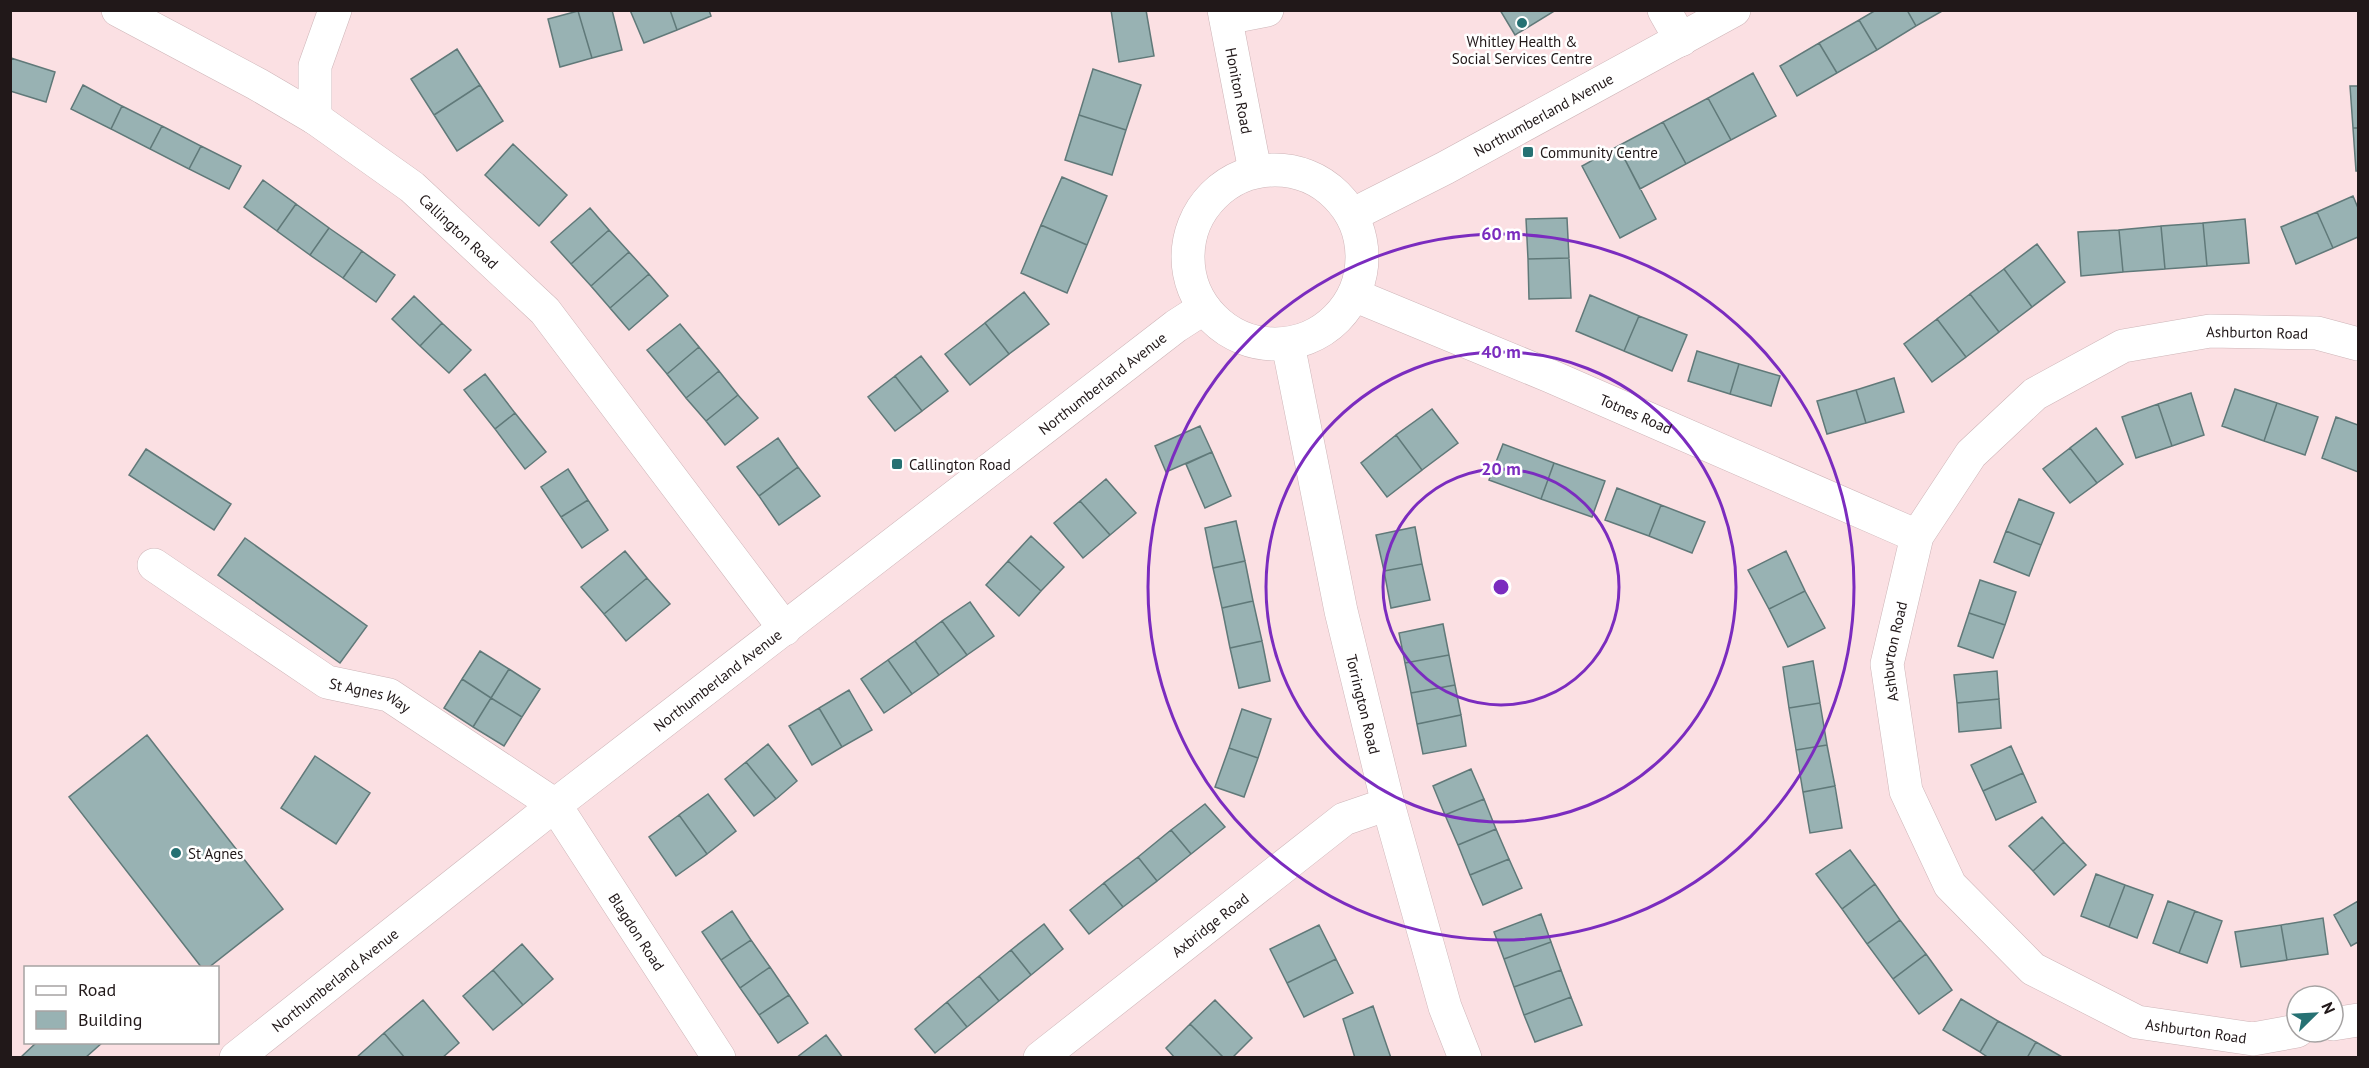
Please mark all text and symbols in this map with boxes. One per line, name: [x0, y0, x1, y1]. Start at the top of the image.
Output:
marker: Whitley Health & Social Services Centre: [1515, 16, 1529, 30]
place label: Whitley Health & Social Services Centre: [1452, 32, 1592, 68]
street label: Honiton Road: [1222, 46, 1257, 135]
street label: Northumberland Avenue: [1470, 68, 1616, 160]
place label: Community Centre: [1540, 143, 1658, 162]
marker: Community Centre: [1521, 145, 1535, 159]
street label: Callington Road: [415, 189, 503, 272]
text: 60 m: [1481, 222, 1521, 245]
street label: Ashburton Road: [2206, 321, 2308, 342]
street label: Northumberland Avenue: [1034, 328, 1170, 438]
text: 40 m: [1481, 340, 1521, 363]
street label: Totnes Road: [1597, 389, 1675, 438]
place label: Callington Road: [909, 455, 1011, 474]
marker: Callington Road: [890, 457, 904, 471]
text: 20 m: [1481, 457, 1521, 480]
centre of rings: [1491, 577, 1511, 597]
street label: Ashburton Road: [1877, 599, 1911, 703]
street label: Northumberland Avenue: [649, 624, 785, 735]
street label: Torrington Road: [1342, 652, 1385, 756]
street label: St Agnes Way: [327, 673, 415, 716]
place label: St Agnes: [188, 844, 243, 863]
marker: St Agnes: [169, 846, 183, 860]
street label: Axbridge Road: [1167, 888, 1252, 961]
street label: Blagdon Road: [605, 889, 669, 974]
street label: Northumberland Avenue: [267, 924, 402, 1036]
legend: [24, 966, 219, 1044]
text: Road: [78, 978, 116, 1001]
north arrow: [2285, 984, 2345, 1044]
text: N: [2317, 999, 2340, 1017]
text: Building: [78, 1008, 142, 1031]
street label: Ashburton Road: [2144, 1014, 2248, 1048]

